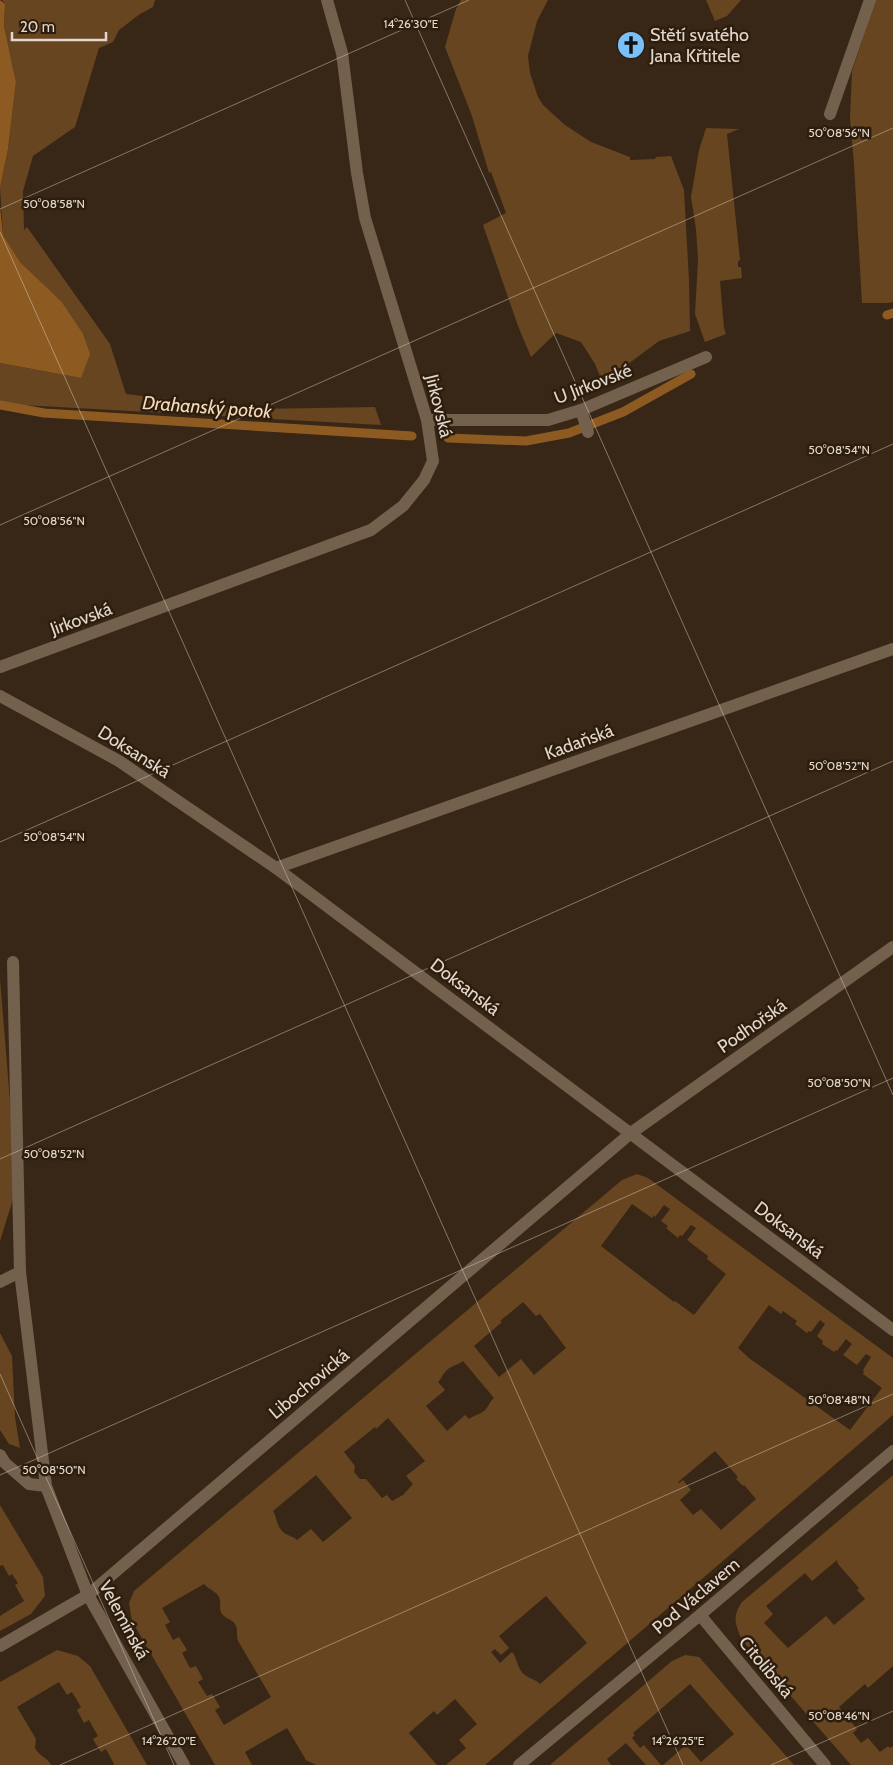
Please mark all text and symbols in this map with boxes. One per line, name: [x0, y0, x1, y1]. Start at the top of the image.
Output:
scale bar: [12, 10, 106, 42]
text: 14°26'30"E: [384, 16, 439, 31]
text: 20 m: [20, 18, 55, 36]
place label: Stětí svatého Jana Křtitele: [649, 24, 749, 67]
church icon: Stětí svatého Jana Křtitele: [616, 30, 646, 60]
text: 50°08'56"N: [808, 125, 870, 140]
text: 50°08'58"N: [23, 196, 85, 211]
street label: U Jirkovské: [551, 359, 635, 409]
street label: Jirkovská: [420, 371, 458, 440]
water label: Drahanský potok: [142, 391, 273, 423]
text: 50°08'54"N: [808, 442, 870, 457]
text: 50°08'56"N: [23, 513, 85, 528]
street label: Jirkovská: [46, 598, 115, 641]
street label: Kadaňská: [542, 719, 617, 765]
street label: Doksanská: [94, 721, 175, 783]
text: 50°08'52"N: [808, 758, 870, 773]
text: 50°08'54"N: [23, 829, 85, 844]
street label: Doksanská: [426, 954, 504, 1020]
street label: Podhořská: [713, 994, 791, 1058]
text: 50°08'50"N: [807, 1075, 871, 1090]
text: 50°08'52"N: [23, 1146, 85, 1161]
street label: Doksanská: [750, 1197, 828, 1263]
street label: Libochovická: [264, 1344, 354, 1424]
text: 50°08'48"N: [808, 1392, 870, 1407]
text: 50°08'50"N: [22, 1462, 86, 1477]
street label: Pod Václavem: [648, 1553, 744, 1639]
street label: Velemínská: [94, 1577, 154, 1664]
street label: Citolibská: [734, 1632, 798, 1702]
text: 50°08'46"N: [808, 1708, 870, 1723]
text: 14°26'20"E: [142, 1733, 197, 1748]
text: 14°26'25"E: [652, 1733, 705, 1748]

